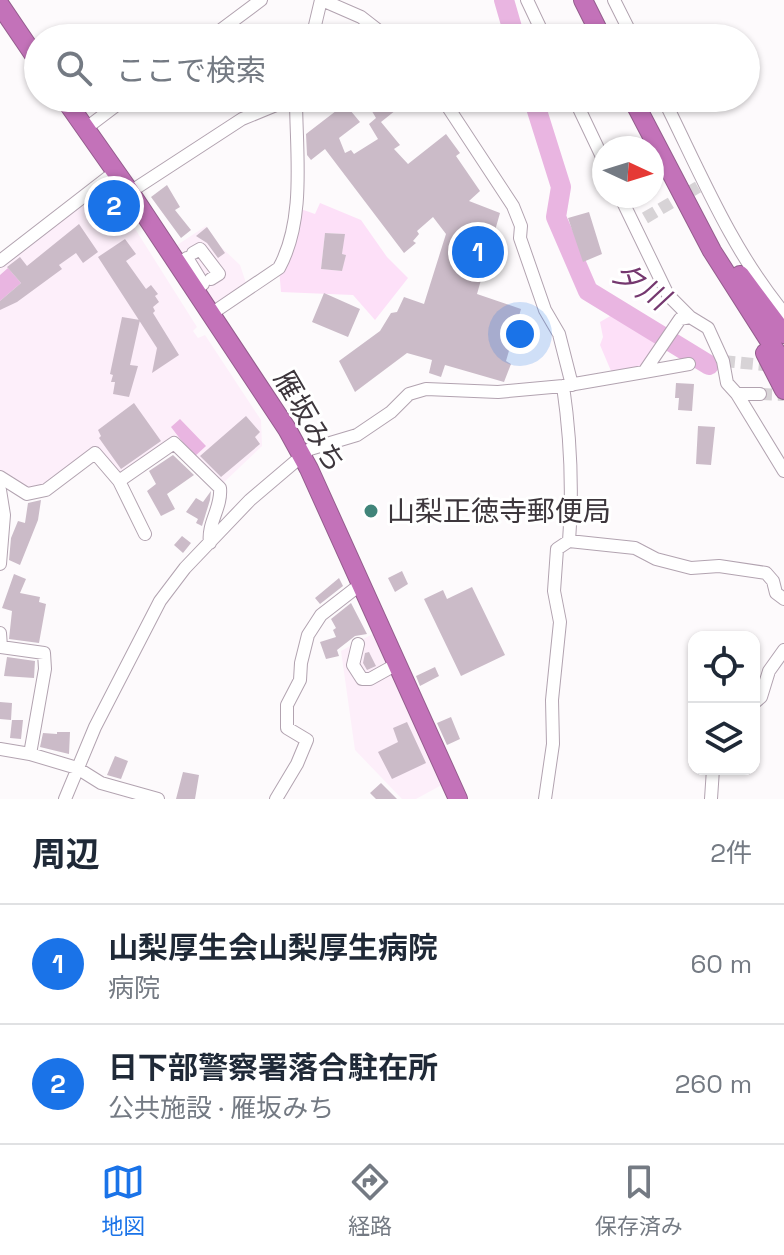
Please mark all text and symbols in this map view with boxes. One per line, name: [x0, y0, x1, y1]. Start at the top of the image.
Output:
search box: [24, 24, 760, 112]
icon: search: [52, 46, 96, 90]
text: ここで検索: [116, 51, 266, 90]
north arrow: [592, 136, 664, 208]
pin: 2: [88, 176, 140, 236]
pin: 1: [452, 222, 504, 282]
water label: 夕川: [604, 253, 679, 320]
your location: [500, 314, 540, 354]
street label: 雁坂みち: [266, 363, 354, 479]
place label: 山梨正徳寺郵便局: [387, 493, 611, 529]
marker: 山梨正徳寺郵便局: [362, 502, 380, 520]
map controls: [688, 631, 760, 775]
button: locate: [688, 631, 760, 703]
button: layers: [688, 703, 760, 775]
text: 周辺: [32, 833, 100, 876]
text: 2件: [710, 836, 752, 870]
text: 山梨厚生会山梨厚生病院: [108, 928, 438, 967]
text: 1: [52, 947, 64, 981]
text: 60 m: [690, 947, 752, 981]
text: 病院: [108, 971, 160, 1005]
text: 日下部警察署落合駐在所: [108, 1048, 438, 1087]
text: 2: [50, 1067, 66, 1101]
text: 260 m: [675, 1067, 752, 1101]
text: 公共施設 · 雁坂みち: [108, 1091, 334, 1125]
tab: 地図: [101, 1160, 145, 1240]
tab: 経路: [348, 1160, 392, 1240]
tab: 保存済み: [595, 1160, 683, 1240]

